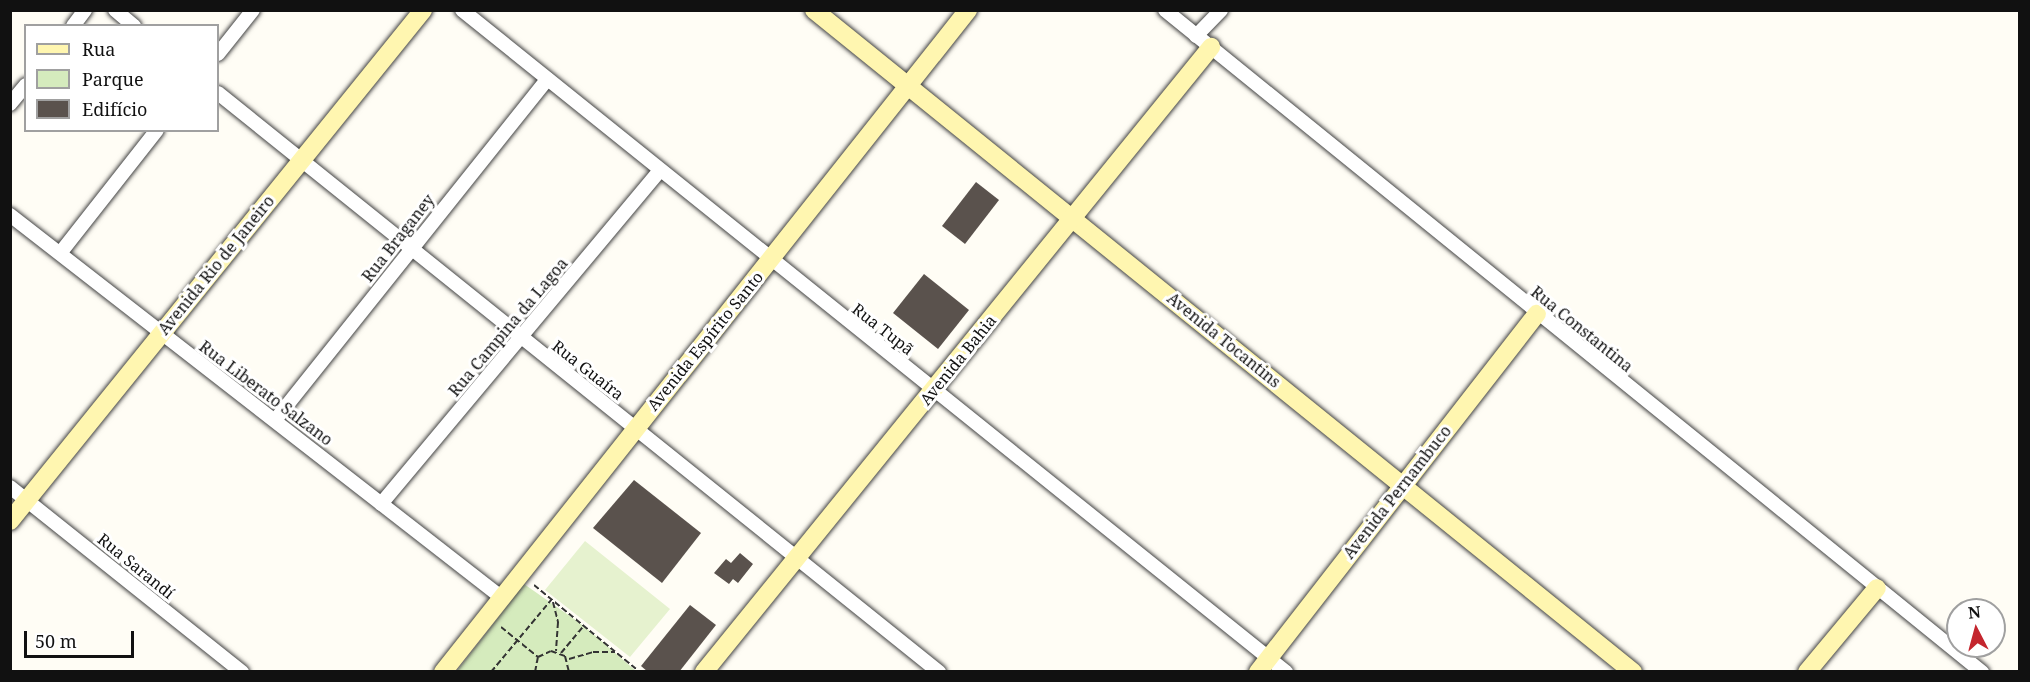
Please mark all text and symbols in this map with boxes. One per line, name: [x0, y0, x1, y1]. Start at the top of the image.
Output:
legend: [24, 24, 219, 132]
text: Rua: [82, 37, 115, 61]
text: Parque: [82, 67, 144, 91]
text: Edifício: [82, 97, 147, 121]
street label: Rua Braganey: [358, 190, 438, 286]
street label: Avenida Rio de Janeiro: [154, 191, 278, 339]
street label: Rua Campina da Lagoa: [444, 254, 572, 400]
street label: Avenida Espírito Santo: [643, 268, 767, 414]
street label: Rua Constantina: [1527, 282, 1637, 376]
street label: Avenida Tocantins: [1163, 288, 1285, 392]
street label: Rua Tupã: [848, 299, 918, 359]
street label: Avenida Bahia: [916, 311, 1000, 409]
street label: Rua Guaíra: [548, 336, 628, 404]
street label: Rua Liberato Salzano: [196, 337, 336, 449]
street label: Avenida Pernambuco: [1339, 422, 1455, 562]
street label: Rua Sarandí: [94, 529, 178, 603]
north arrow: [1946, 598, 2006, 658]
text: N: [1967, 600, 1982, 624]
scale bar: [27, 619, 136, 657]
text: 50 m: [35, 629, 77, 653]

